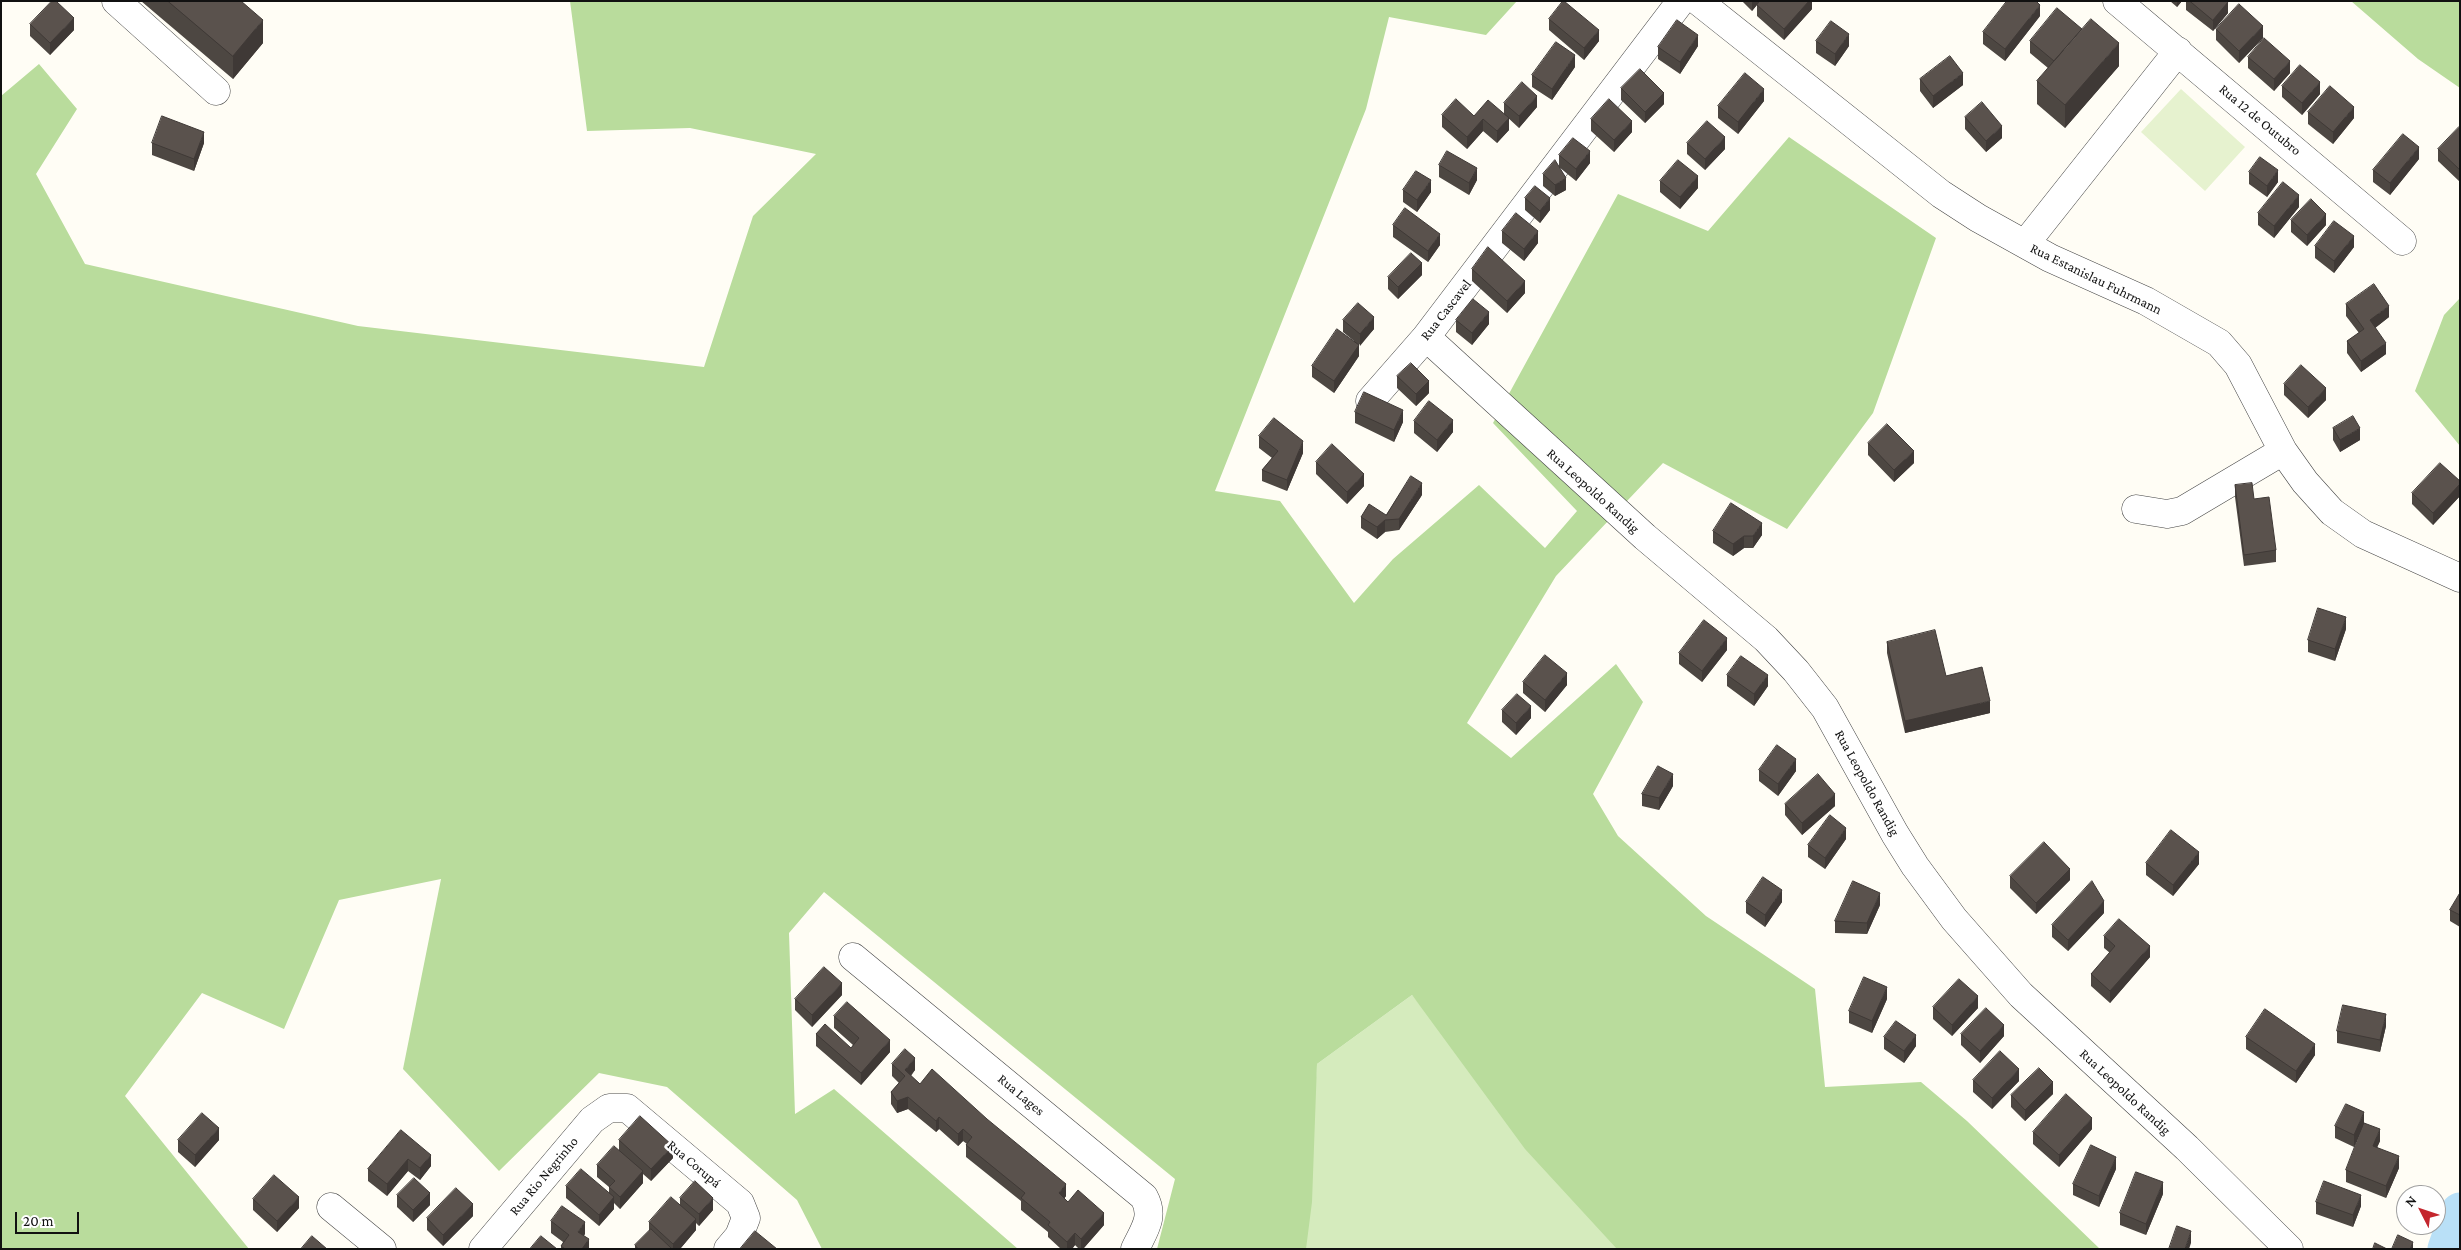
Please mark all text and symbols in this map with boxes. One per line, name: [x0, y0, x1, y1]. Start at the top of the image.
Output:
street label: Rua 12 de Outubro: [2216, 81, 2304, 159]
street label: Rua Estanislau Fuhrmann: [2027, 240, 2165, 318]
street label: Rua Cascavel: [1417, 276, 1475, 344]
street label: Rua Leopoldo Randig: [1543, 445, 1643, 537]
street label: Rua Leopoldo Randig: [1831, 727, 1903, 839]
street label: Rua Leopoldo Randig: [2076, 1045, 2174, 1139]
street label: Rua Lages: [994, 1071, 1048, 1119]
street label: Rua Rio Negrinho: [506, 1133, 582, 1219]
street label: Rua Corupá: [664, 1137, 724, 1191]
north arrow: [2396, 1185, 2446, 1235]
text: N: [2401, 1192, 2420, 1210]
scale bar: [18, 1202, 81, 1234]
text: 20 m: [23, 1213, 54, 1229]

